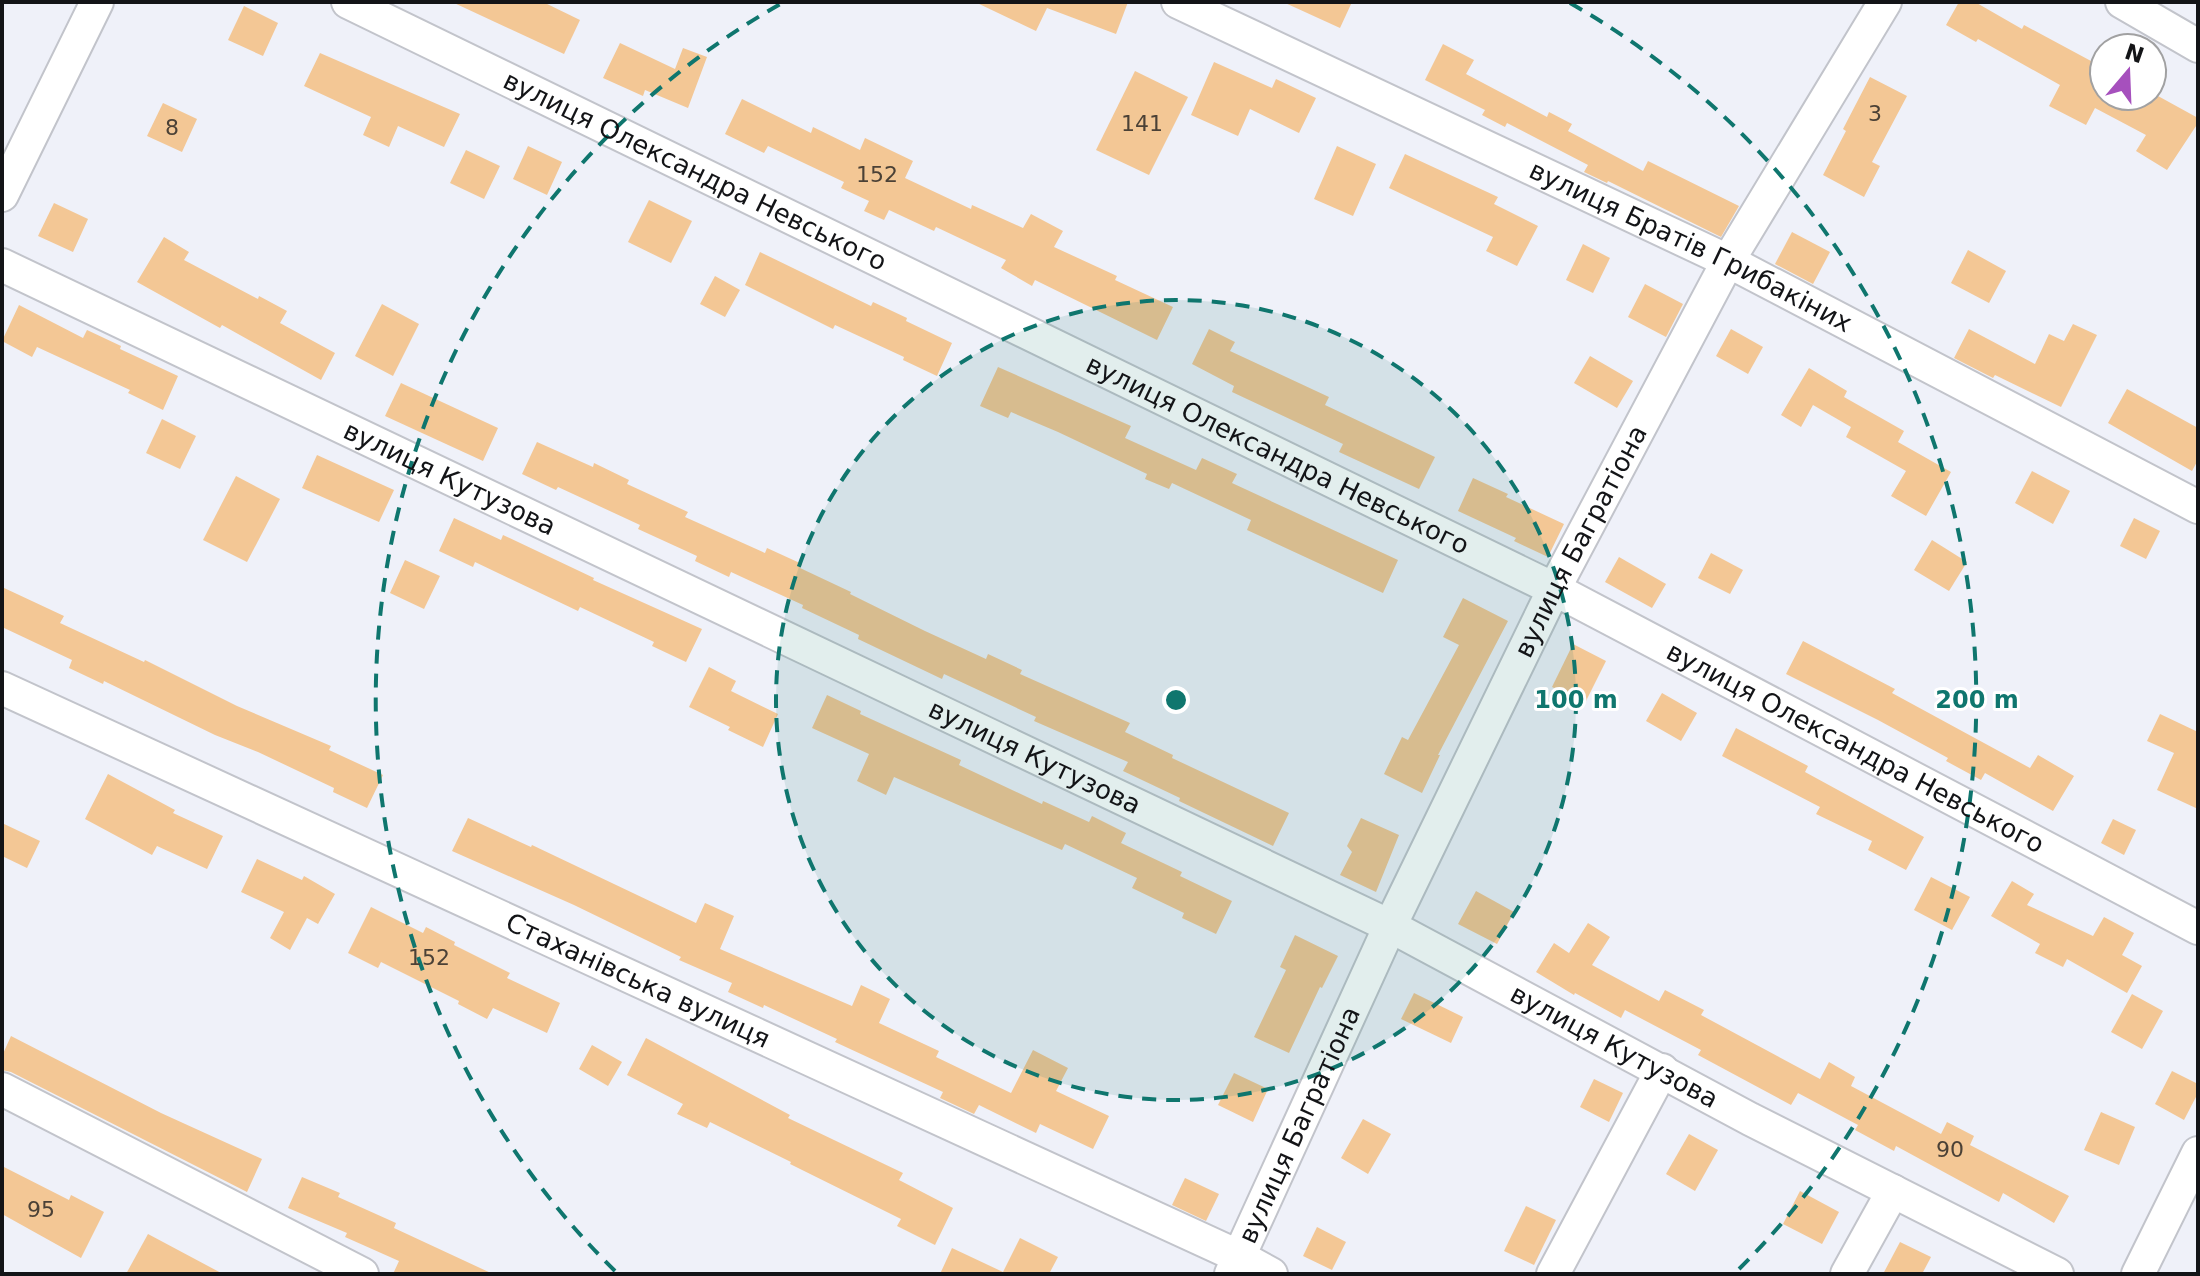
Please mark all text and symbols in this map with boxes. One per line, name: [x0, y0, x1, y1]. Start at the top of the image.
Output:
north arrow: [2088, 32, 2168, 112]
text: N: [2122, 39, 2147, 68]
street label: вулиця Олександра Невського: [499, 65, 892, 277]
house number: 3: [1868, 101, 1882, 126]
house number: 141: [1121, 111, 1163, 136]
house number: 8: [165, 115, 179, 140]
street label: вулиця Братів Грибакіних: [1525, 155, 1857, 338]
house number: 152: [856, 162, 898, 187]
street label: вулиця Олександра Невського: [1081, 349, 1474, 560]
street label: вулиця Кутузова: [339, 415, 561, 542]
street label: вулиця Багратіона: [1508, 420, 1653, 662]
street label: вулиця Олександра Невського: [1662, 636, 2049, 859]
centre of rings: [1162, 686, 1190, 714]
text: 100 m: [1534, 686, 1618, 714]
text: 200 m: [1935, 686, 2019, 714]
street label: вулиця Кутузова: [924, 694, 1146, 820]
street label: Стаханівська вулиця: [501, 907, 775, 1054]
house number: 152: [408, 945, 450, 970]
street label: вулиця Кутузова: [1505, 978, 1723, 1114]
street label: вулиця Багратіона: [1232, 1002, 1366, 1248]
house number: 90: [1936, 1137, 1964, 1162]
house number: 95: [27, 1197, 55, 1222]

